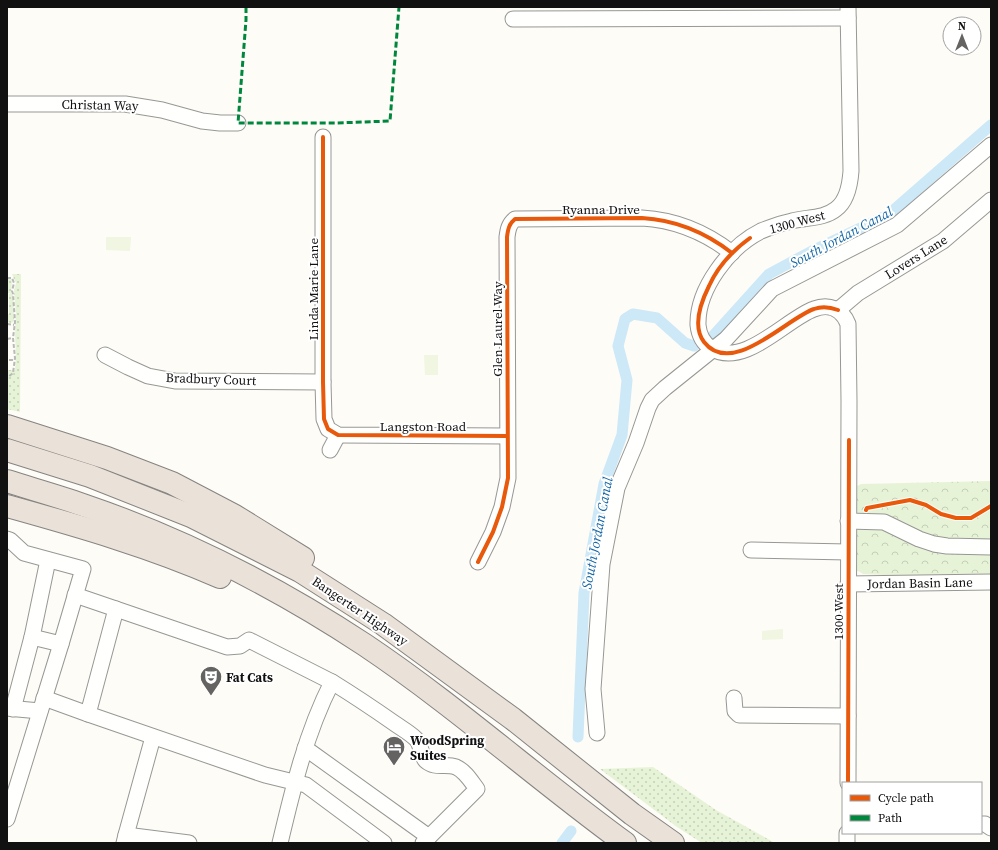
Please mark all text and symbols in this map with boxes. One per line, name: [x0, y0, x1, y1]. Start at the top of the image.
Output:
north arrow: [942, 16, 982, 56]
text: N: [958, 19, 966, 34]
street label: Christan Way: [61, 96, 139, 114]
street label: Ryanna Drive: [562, 201, 640, 218]
water label: South Jordan Canal: [786, 201, 896, 273]
street label: 1300 West: [767, 206, 827, 238]
street label: Lovers Lane: [882, 231, 951, 283]
street label: Linda Marie Lane: [305, 238, 322, 340]
street label: Glen Laurel Way: [489, 281, 506, 377]
street label: Bradbury Court: [165, 369, 257, 389]
street label: Langston Road: [380, 418, 467, 435]
water label: South Jordan Canal: [576, 475, 618, 591]
street label: Bangerter Highway: [309, 573, 411, 650]
street label: Jordan Basin Lane: [866, 574, 973, 592]
street label: 1300 West: [830, 583, 847, 640]
theatre icon: Fat Cats: [198, 664, 224, 697]
place label: Fat Cats: [226, 669, 273, 686]
place label: WoodSpring Suites: [410, 732, 484, 764]
hotel icon: WoodSpring Suites: [381, 734, 407, 767]
legend: [842, 782, 982, 834]
text: Cycle path: [878, 790, 934, 806]
text: Path: [878, 810, 902, 826]

